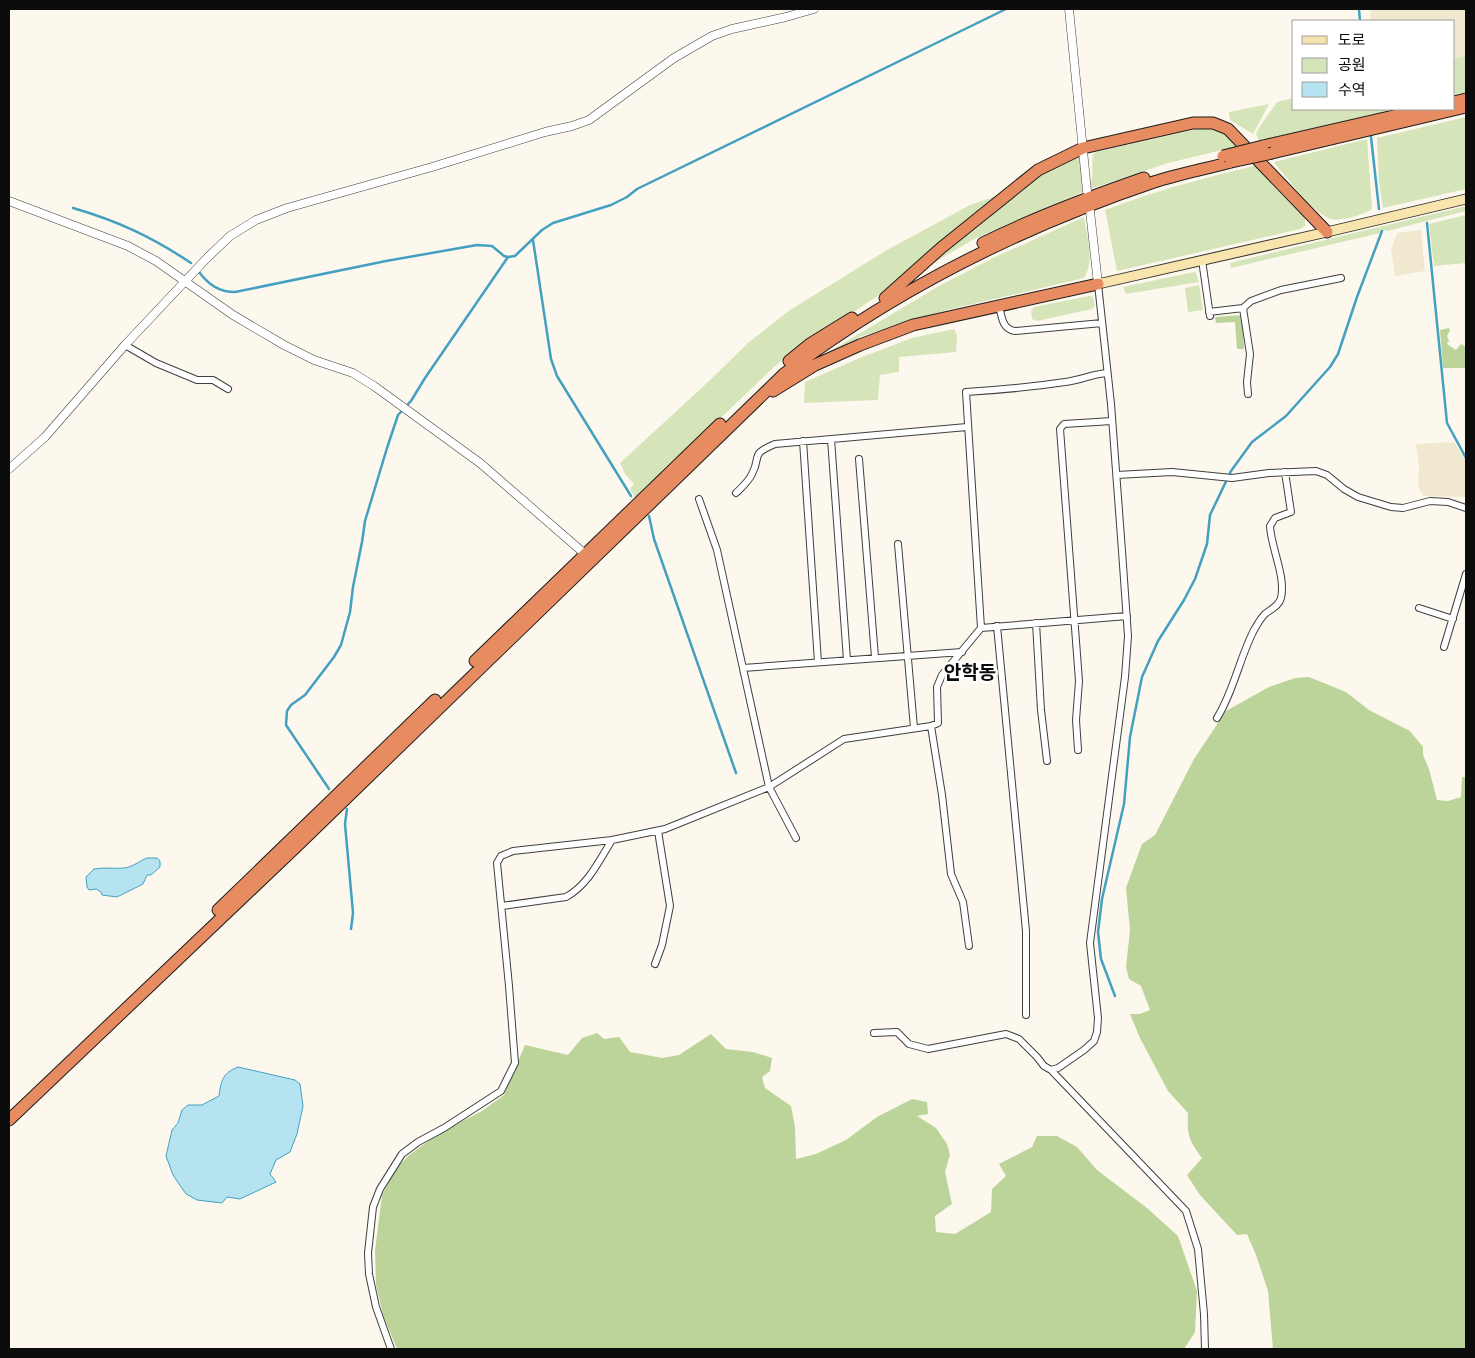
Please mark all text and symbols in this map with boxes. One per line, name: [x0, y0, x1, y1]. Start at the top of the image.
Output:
legend: [1292, 20, 1455, 110]
text: 도로: [1338, 30, 1366, 49]
text: 공원: [1338, 55, 1366, 74]
text: 수역: [1338, 80, 1366, 99]
district label: 안학동: [944, 660, 996, 684]

